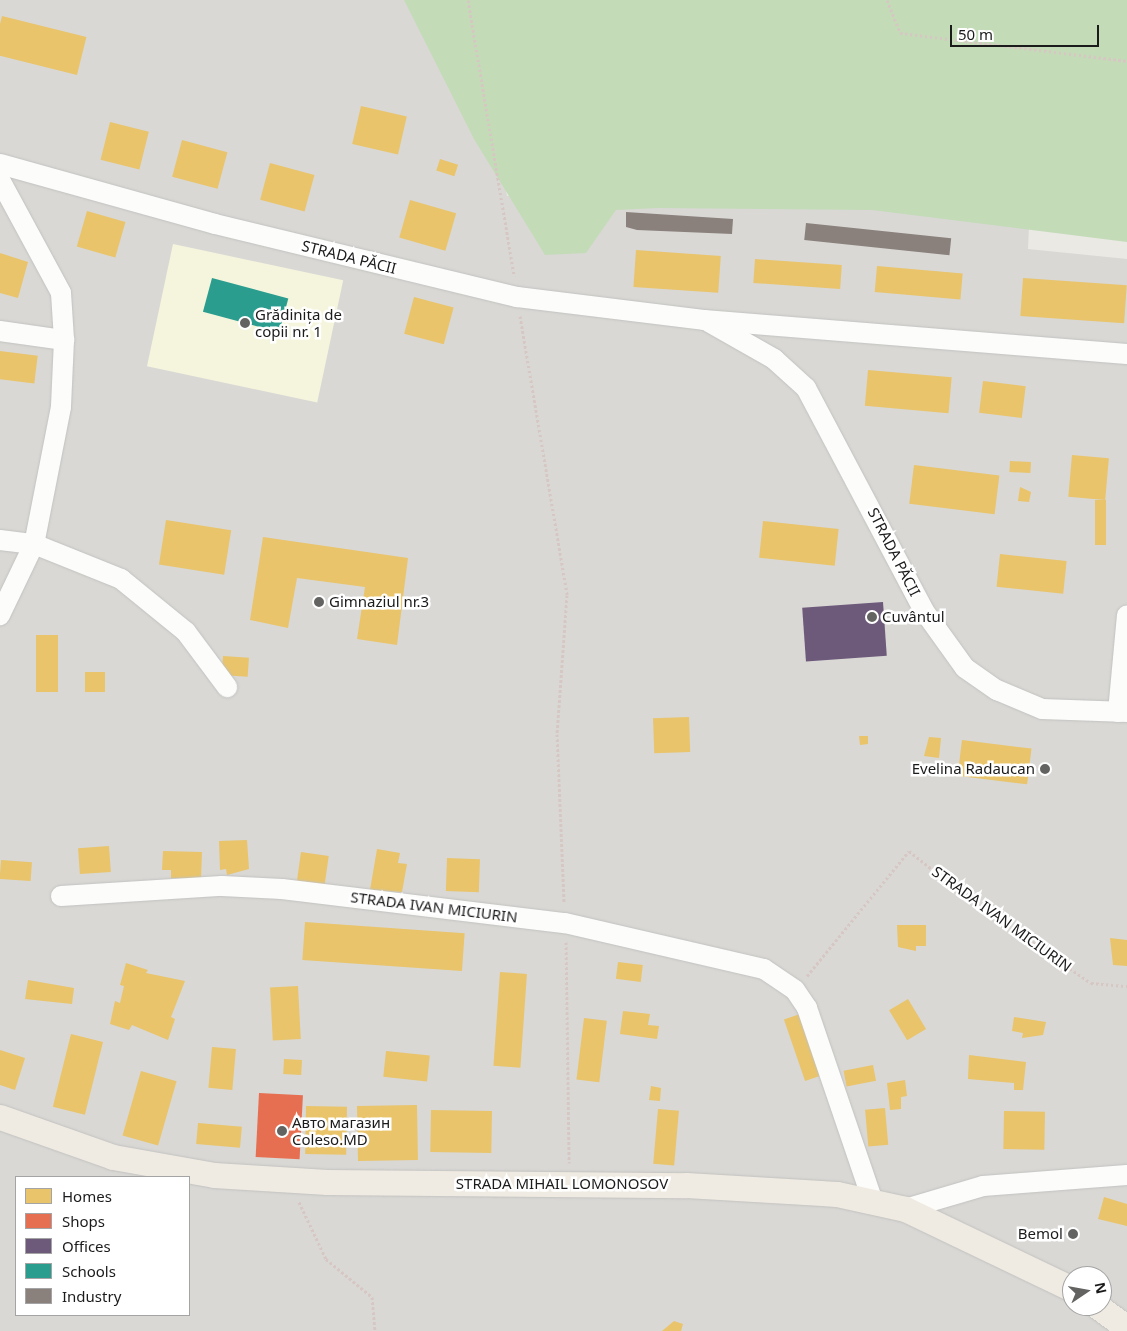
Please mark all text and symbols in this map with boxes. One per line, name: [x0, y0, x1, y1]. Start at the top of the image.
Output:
scale bar: [952, 15, 1101, 47]
text: 50 m: [958, 24, 993, 44]
street label: STRADA PĂCII: [300, 237, 398, 277]
place label: Grădinița de copii nr. 1: [255, 305, 342, 340]
marker: Grădinița de copii nr. 1: [239, 317, 251, 329]
street label: STRADA PĂCII: [864, 505, 924, 599]
place label: Gimnaziul nr.3: [329, 593, 429, 611]
marker: Gimnaziul nr.3: [313, 596, 325, 608]
place label: Cuvântul: [882, 608, 945, 626]
marker: Cuvântul: [866, 611, 878, 623]
place label: Evelina Radaucan: [912, 760, 1035, 778]
marker: Evelina Radaucan: [1039, 763, 1051, 775]
street label: STRADA IVAN MICIURIN: [929, 862, 1075, 976]
street label: STRADA IVAN MICIURIN: [350, 888, 518, 926]
place label: Авто магазин Coleso.MD: [292, 1113, 390, 1148]
marker: Авто магазин Coleso.MD: [276, 1125, 288, 1137]
street label: STRADA MIHAIL LOMONOSOV: [456, 1175, 668, 1193]
legend: [15, 1176, 190, 1316]
text: Homes: [62, 1186, 112, 1206]
text: Shops: [62, 1211, 105, 1231]
place label: Bemol: [1018, 1225, 1063, 1243]
marker: Bemol: [1067, 1228, 1079, 1240]
text: Offices: [62, 1236, 111, 1256]
text: Schools: [62, 1261, 116, 1281]
north arrow: [1062, 1266, 1112, 1316]
text: N: [1091, 1280, 1112, 1296]
text: Industry: [62, 1286, 121, 1306]

